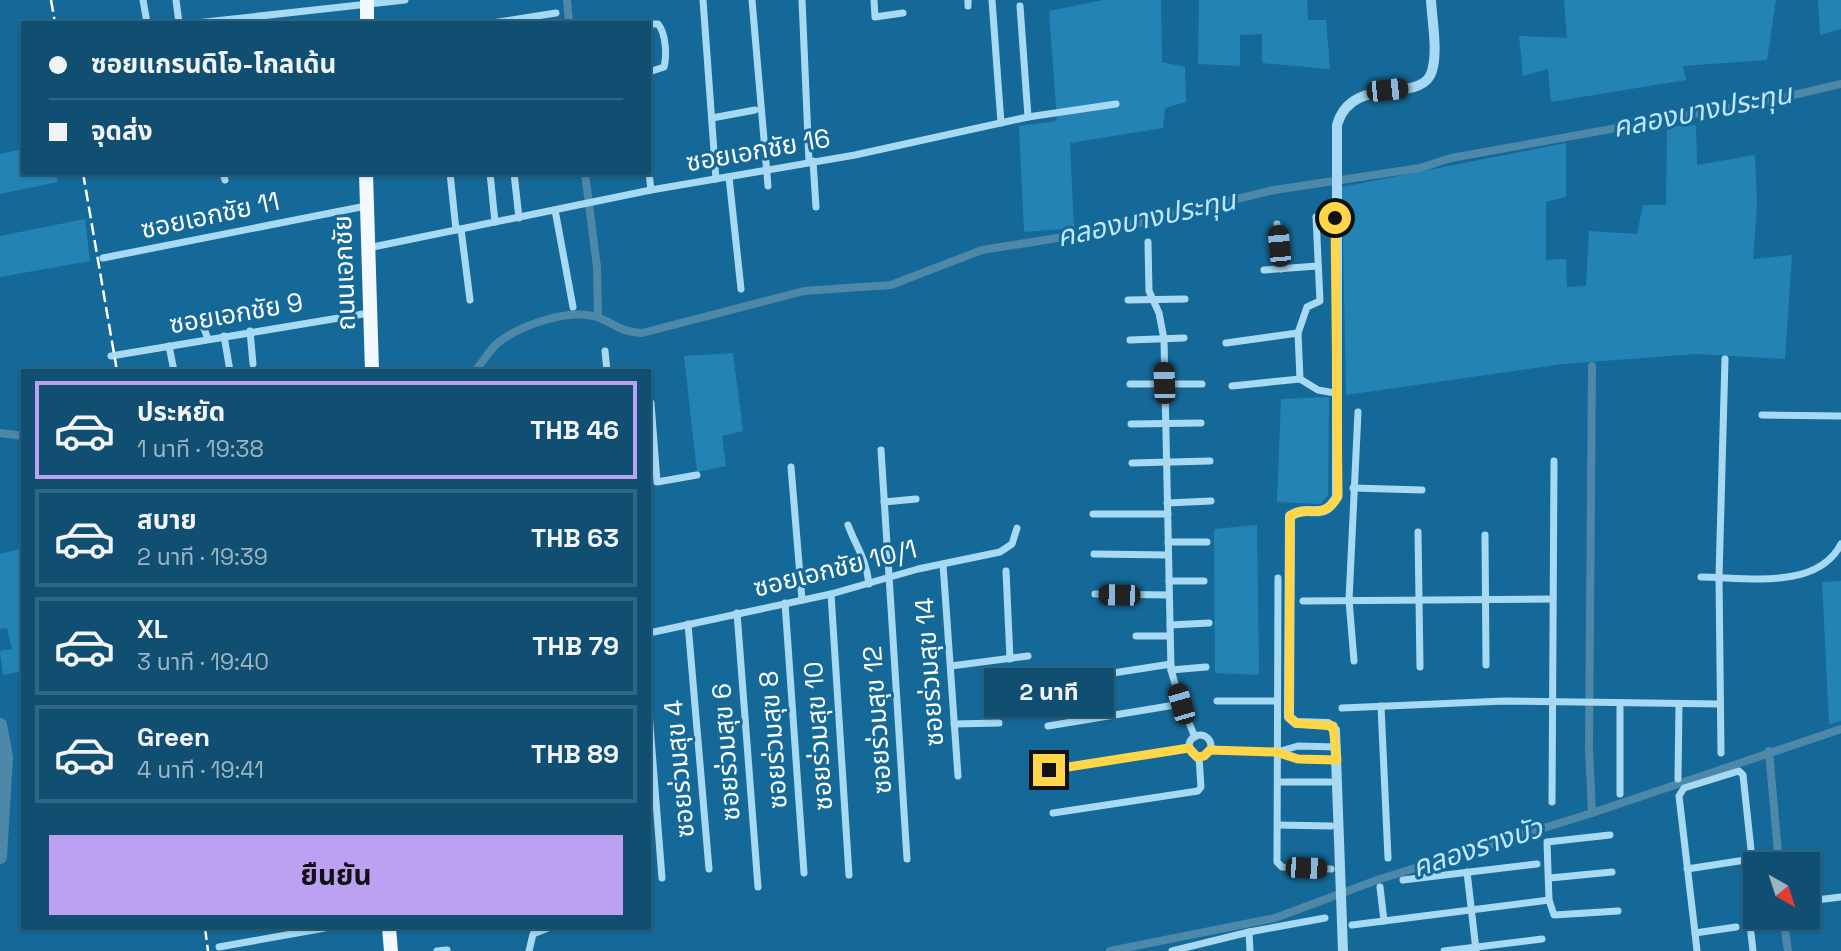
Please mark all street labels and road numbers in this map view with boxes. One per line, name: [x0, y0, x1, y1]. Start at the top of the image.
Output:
street label: ซอยเอกชัย 16: [683, 121, 833, 179]
street label: ซอยเอกชัย 11: [138, 184, 282, 246]
street label: ถนนเอกชัย: [325, 215, 363, 331]
street label: ซอยเอกชัย 9: [167, 285, 305, 341]
street label: ซอยเอกชัย 10/1: [750, 531, 920, 605]
street label: ซอยร่วมสุข 14: [907, 596, 951, 748]
street label: ซอยร่วมสุข 12: [855, 645, 899, 795]
street label: ซอยร่วมสุข 10: [796, 660, 840, 812]
street label: ซอยร่วมสุข 8: [751, 670, 795, 810]
street label: ซอยร่วมสุข 6: [704, 682, 748, 822]
street label: ซอยร่วมสุข 4: [656, 699, 702, 839]

